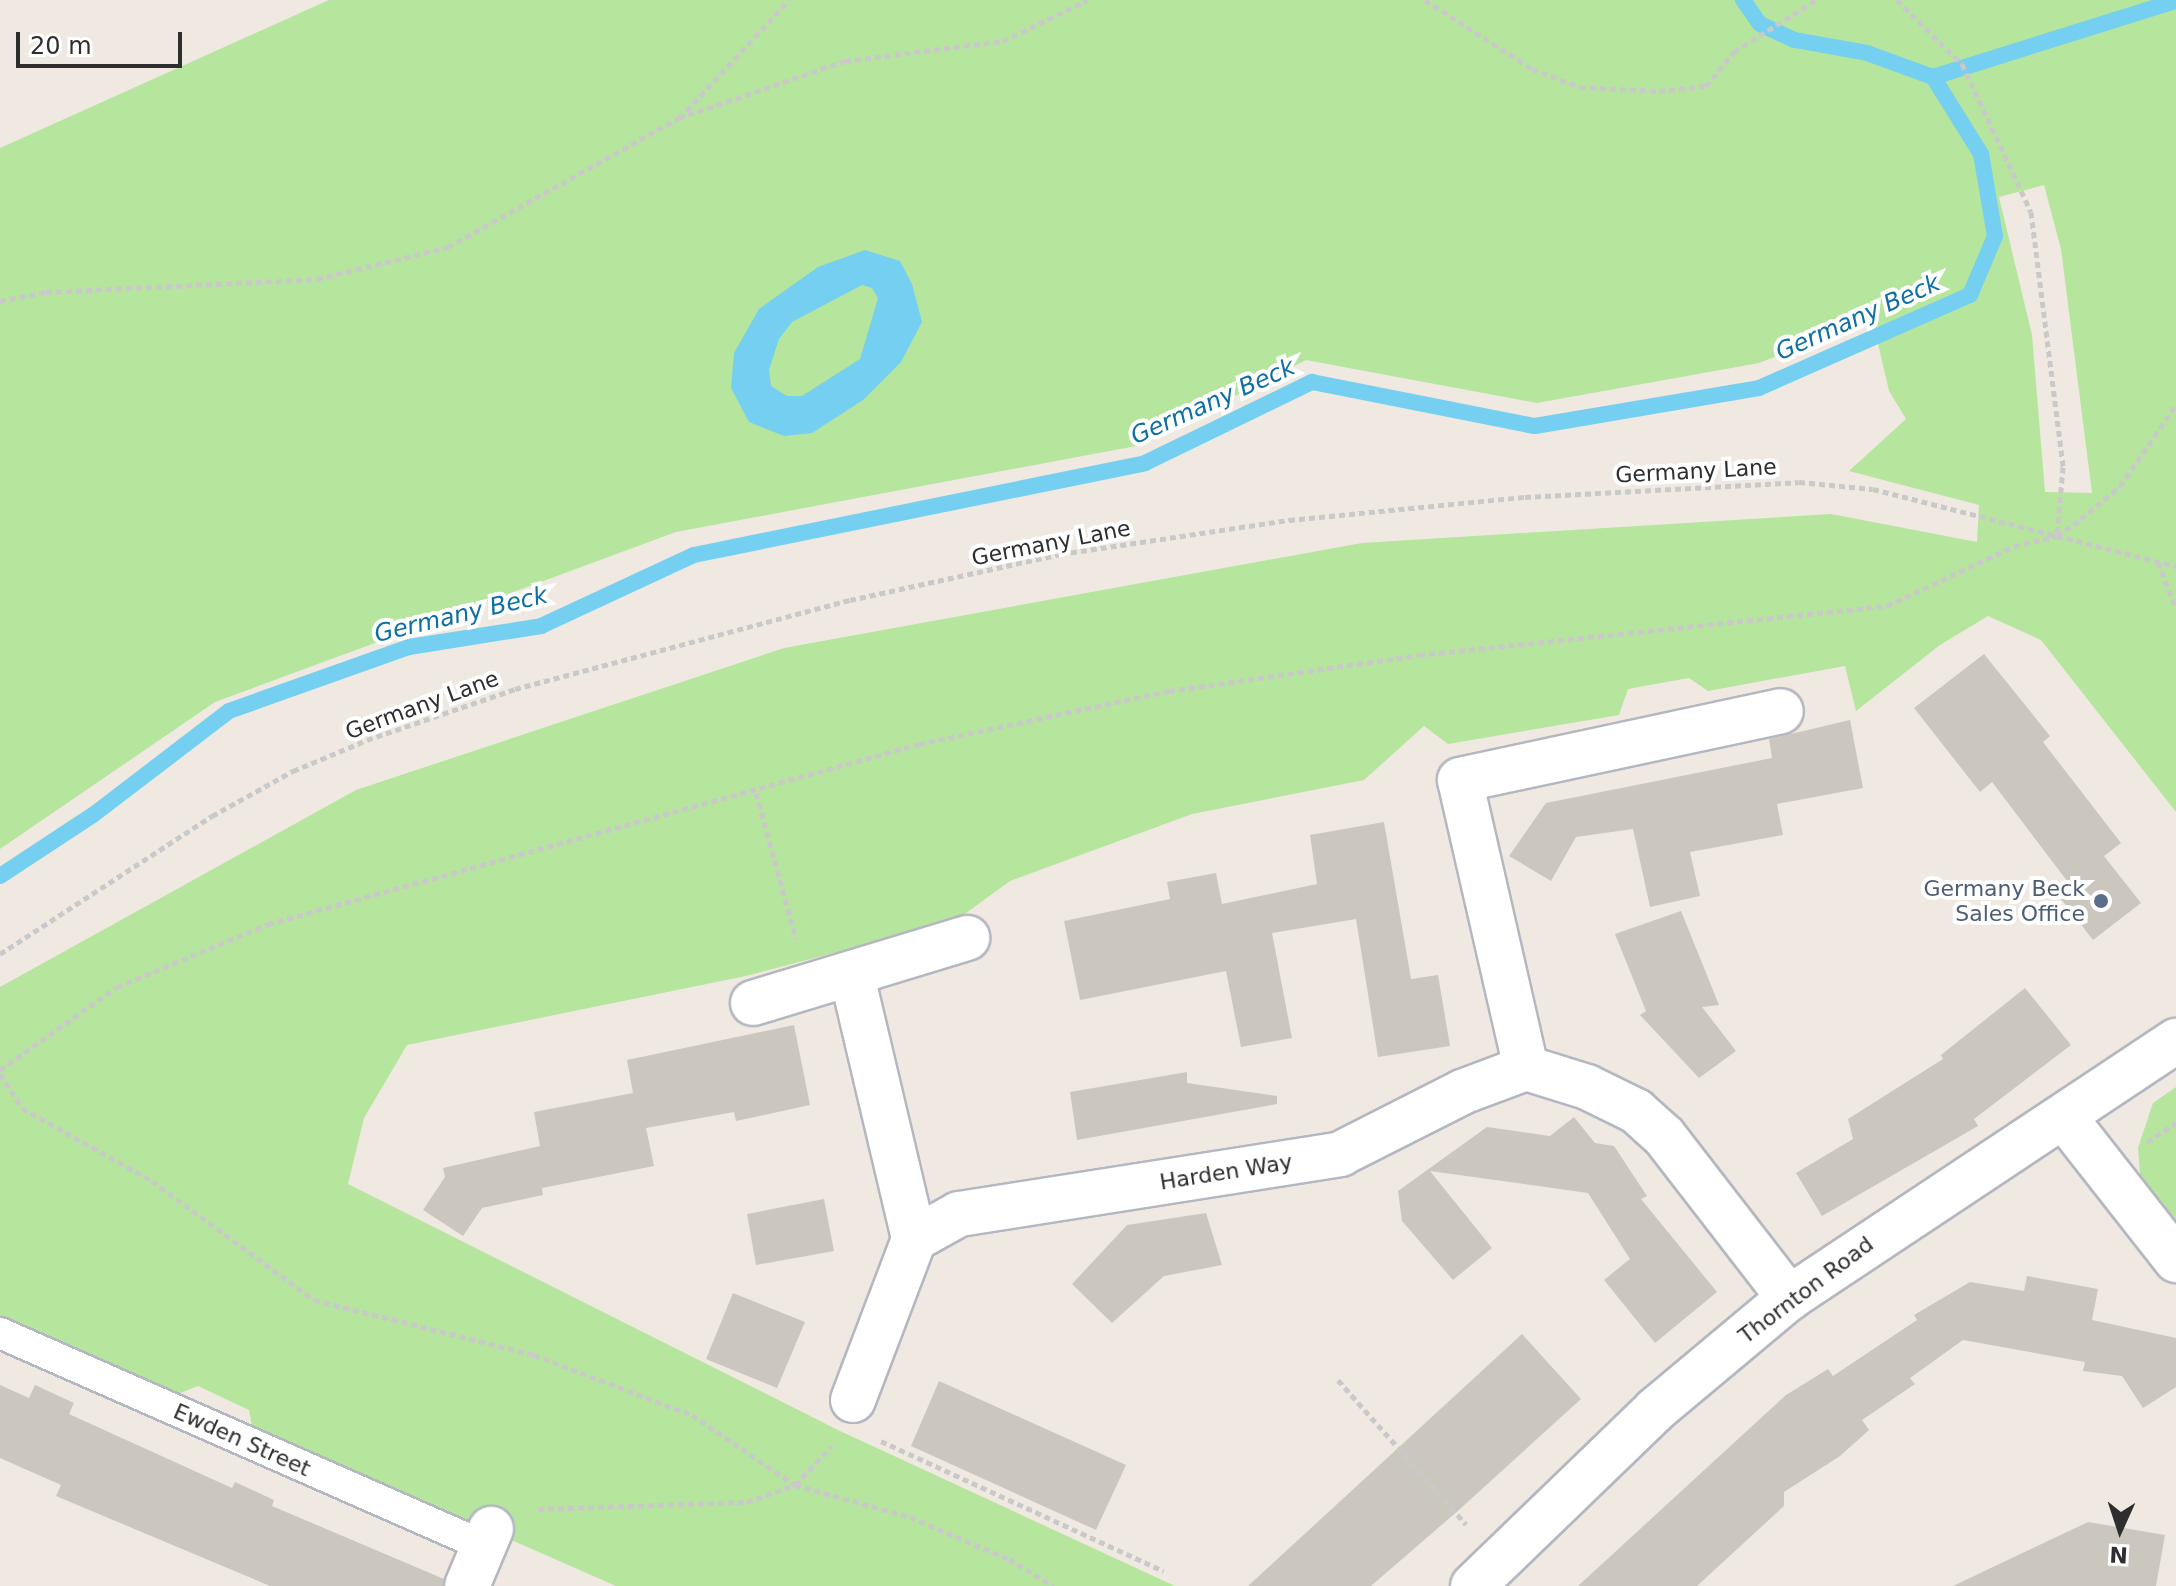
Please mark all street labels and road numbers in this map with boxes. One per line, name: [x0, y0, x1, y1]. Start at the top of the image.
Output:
street label: Germany Lane: [1615, 454, 1777, 488]
street label: Germany Lane: [969, 515, 1133, 571]
street label: Germany Lane: [342, 665, 502, 745]
street label: Harden Way: [1158, 1148, 1294, 1196]
street label: Thornton Road: [1733, 1231, 1879, 1349]
street label: Ewden Street: [169, 1398, 315, 1482]

